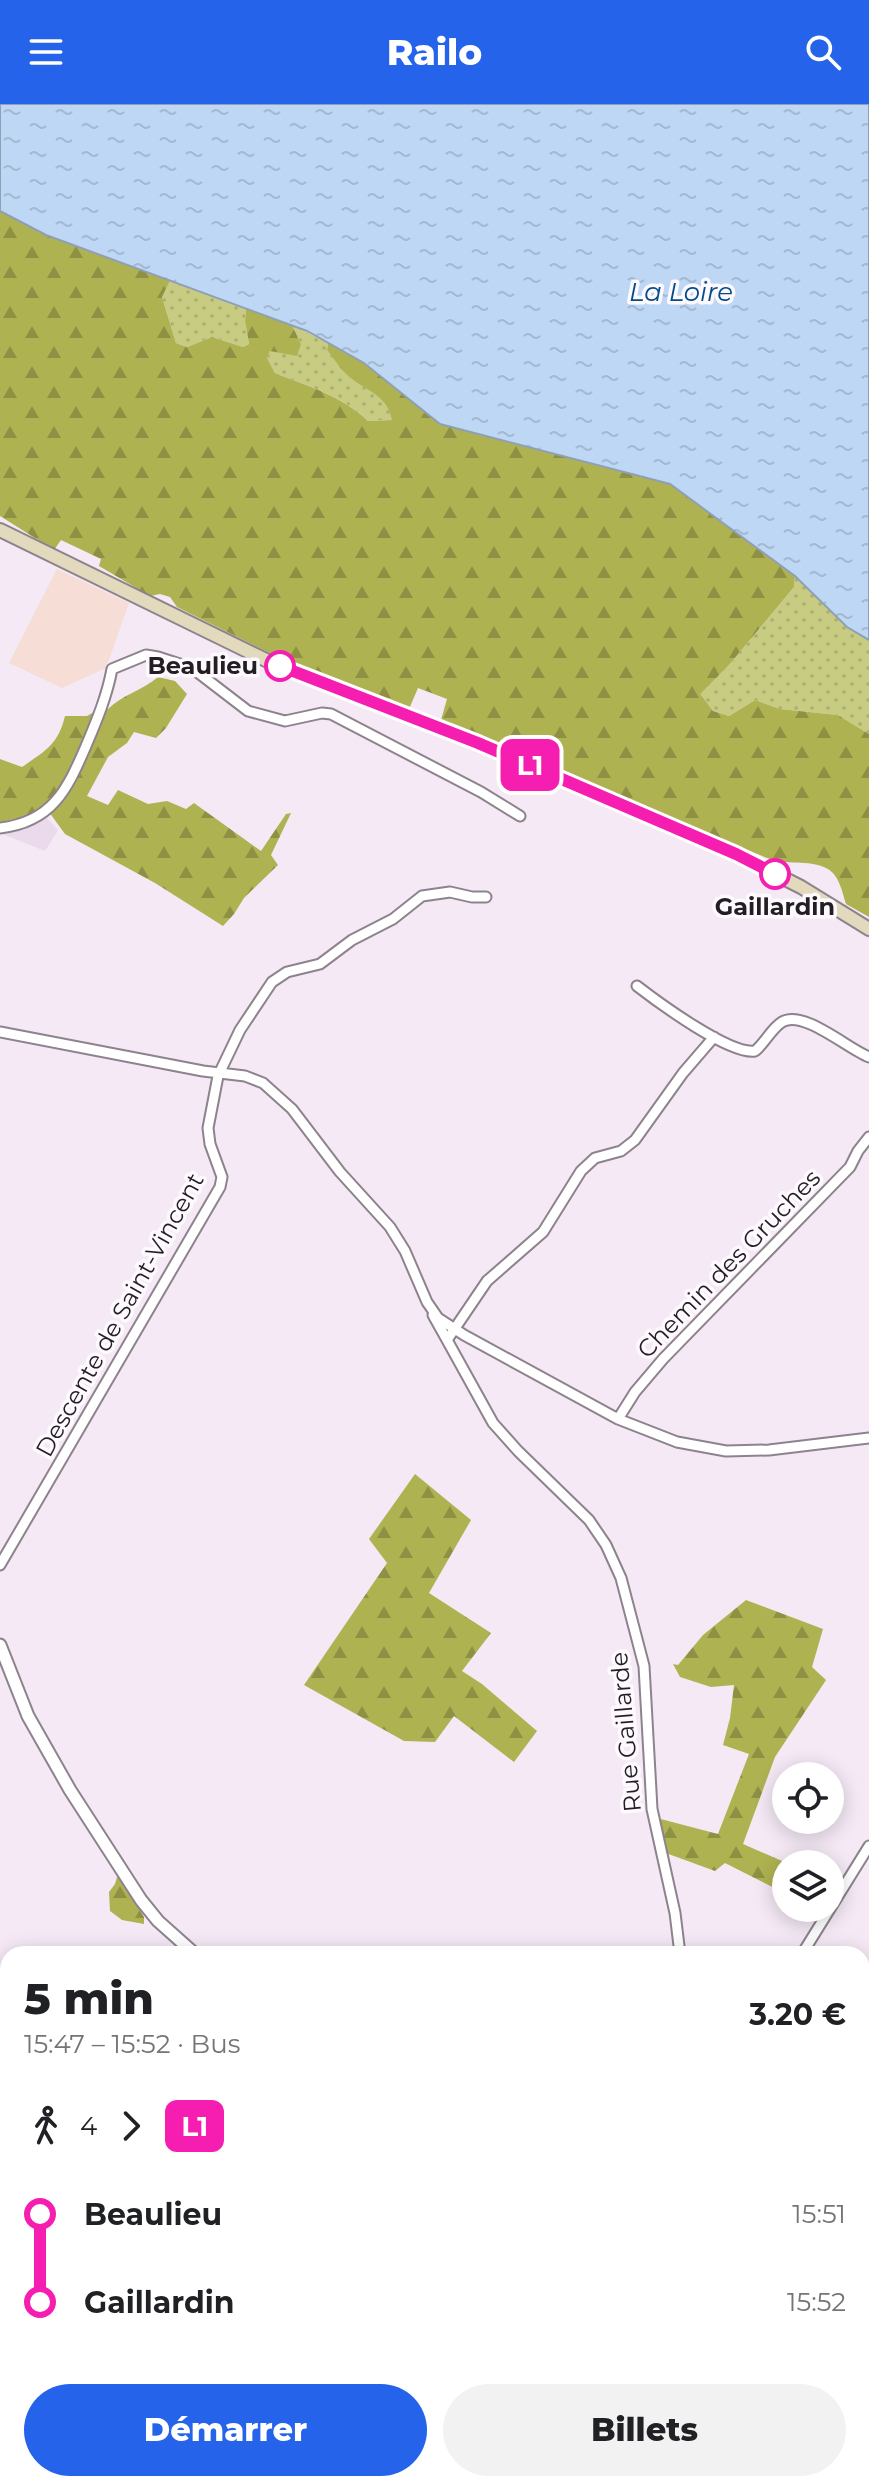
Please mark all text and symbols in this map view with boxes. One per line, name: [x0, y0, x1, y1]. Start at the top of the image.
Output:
icon: menu: [24, 30, 68, 74]
text: Railo: [387, 30, 482, 74]
icon: search: [801, 30, 845, 74]
water label: La Loire: [629, 276, 733, 308]
place label: Beaulieu: [147, 651, 258, 680]
marker: Beaulieu: [265, 651, 295, 681]
line badge: L1: [494, 739, 566, 791]
text: L1: [517, 748, 543, 782]
marker: Gaillardin: [760, 859, 790, 889]
place label: Gaillardin: [715, 892, 835, 921]
street label: Chemin des Gruches: [631, 1163, 826, 1364]
street label: Descente de Saint-Vincent: [29, 1168, 210, 1462]
street label: Rue Gaillarde: [604, 1651, 647, 1813]
map controls: [772, 1762, 844, 1922]
button: locate: [772, 1762, 844, 1834]
button: layers: [772, 1850, 844, 1922]
text: 5 min: [24, 1971, 154, 2025]
text: 3.20 €: [749, 1996, 846, 2033]
text: 15:47 – 15:52 · Bus: [24, 2028, 240, 2060]
icon: walk: [24, 2104, 68, 2148]
icon: forward: [109, 2104, 153, 2148]
text: L1: [181, 2109, 208, 2143]
text: 4: [80, 2110, 97, 2142]
text: Beaulieu: [84, 2196, 222, 2233]
text: 15:51: [792, 2198, 846, 2230]
text: Gaillardin: [84, 2284, 234, 2321]
text: 15:52: [787, 2286, 846, 2318]
button: Démarrer: [24, 2384, 427, 2476]
button: Billets: [443, 2384, 846, 2476]

